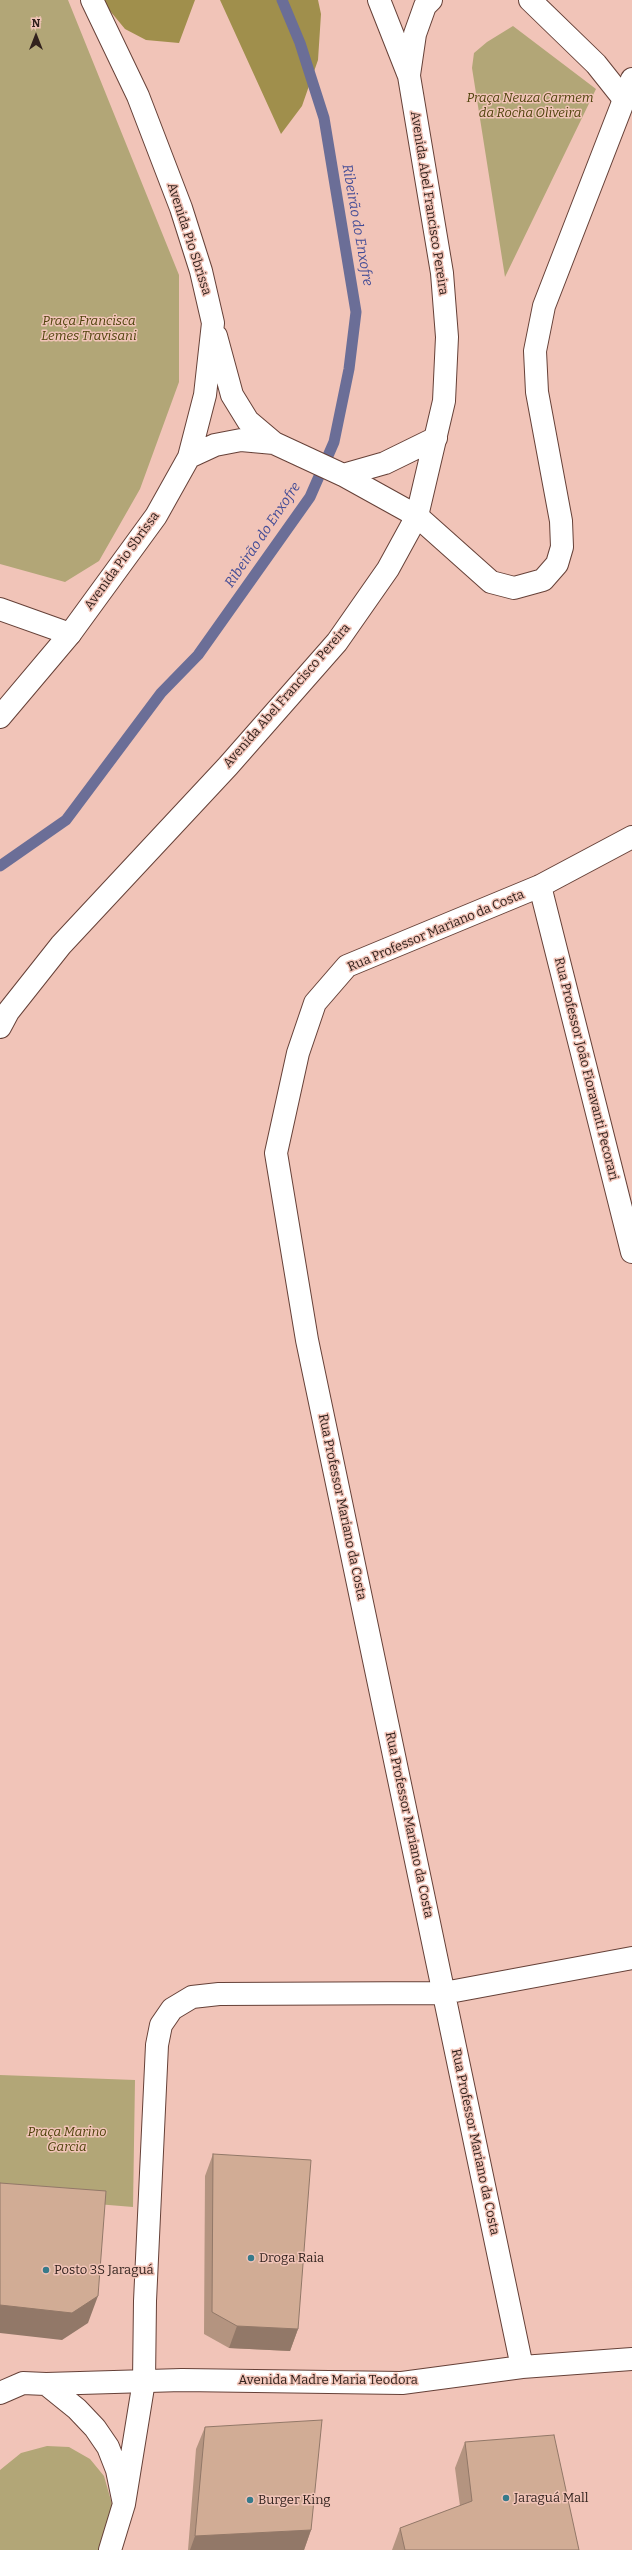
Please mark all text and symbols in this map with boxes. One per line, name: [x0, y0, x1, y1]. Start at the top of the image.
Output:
north arrow: [16, 16, 56, 56]
text: N: [32, 17, 40, 30]
park label: Praça Neuza Carmem da Rocha Oliveira: [466, 90, 594, 121]
street label: Avenida Abel Francisco Pereira: [407, 110, 451, 296]
water label: Ribeirão do Enxofre: [338, 163, 376, 287]
street label: Avenida Pio Sbrissa: [163, 181, 215, 297]
park label: Praça Francisca Lemes Travisani: [41, 313, 137, 344]
water label: Ribeirão do Enxofre: [222, 479, 304, 591]
street label: Avenida Pio Sbrissa: [81, 509, 163, 613]
street label: Avenida Abel Francisco Pereira: [220, 621, 354, 771]
street label: Rua Professor Mariano da Costa: [345, 887, 527, 975]
street label: Rua Professor João Fioravanti Pecorari: [551, 956, 621, 1182]
street label: Rua Professor Mariano da Costa: [315, 1412, 369, 1602]
street label: Rua Professor Mariano da Costa: [382, 1730, 436, 1920]
street label: Rua Professor Mariano da Costa: [448, 2047, 502, 2237]
park label: Praça Marino Garcia: [28, 2124, 106, 2155]
place label: Droga Raia: [259, 2250, 324, 2266]
marker: Droga Raia: [246, 2253, 256, 2263]
place label: Posto 3S Jaraguá: [54, 2262, 154, 2278]
marker: Posto 3S Jaraguá: [41, 2265, 51, 2275]
street label: Avenida Madre Maria Teodora: [238, 2372, 418, 2388]
place label: Jaraguá Mall: [514, 2490, 589, 2506]
place label: Burger King: [258, 2492, 331, 2508]
marker: Jaraguá Mall: [501, 2493, 511, 2503]
marker: Burger King: [245, 2495, 255, 2505]

